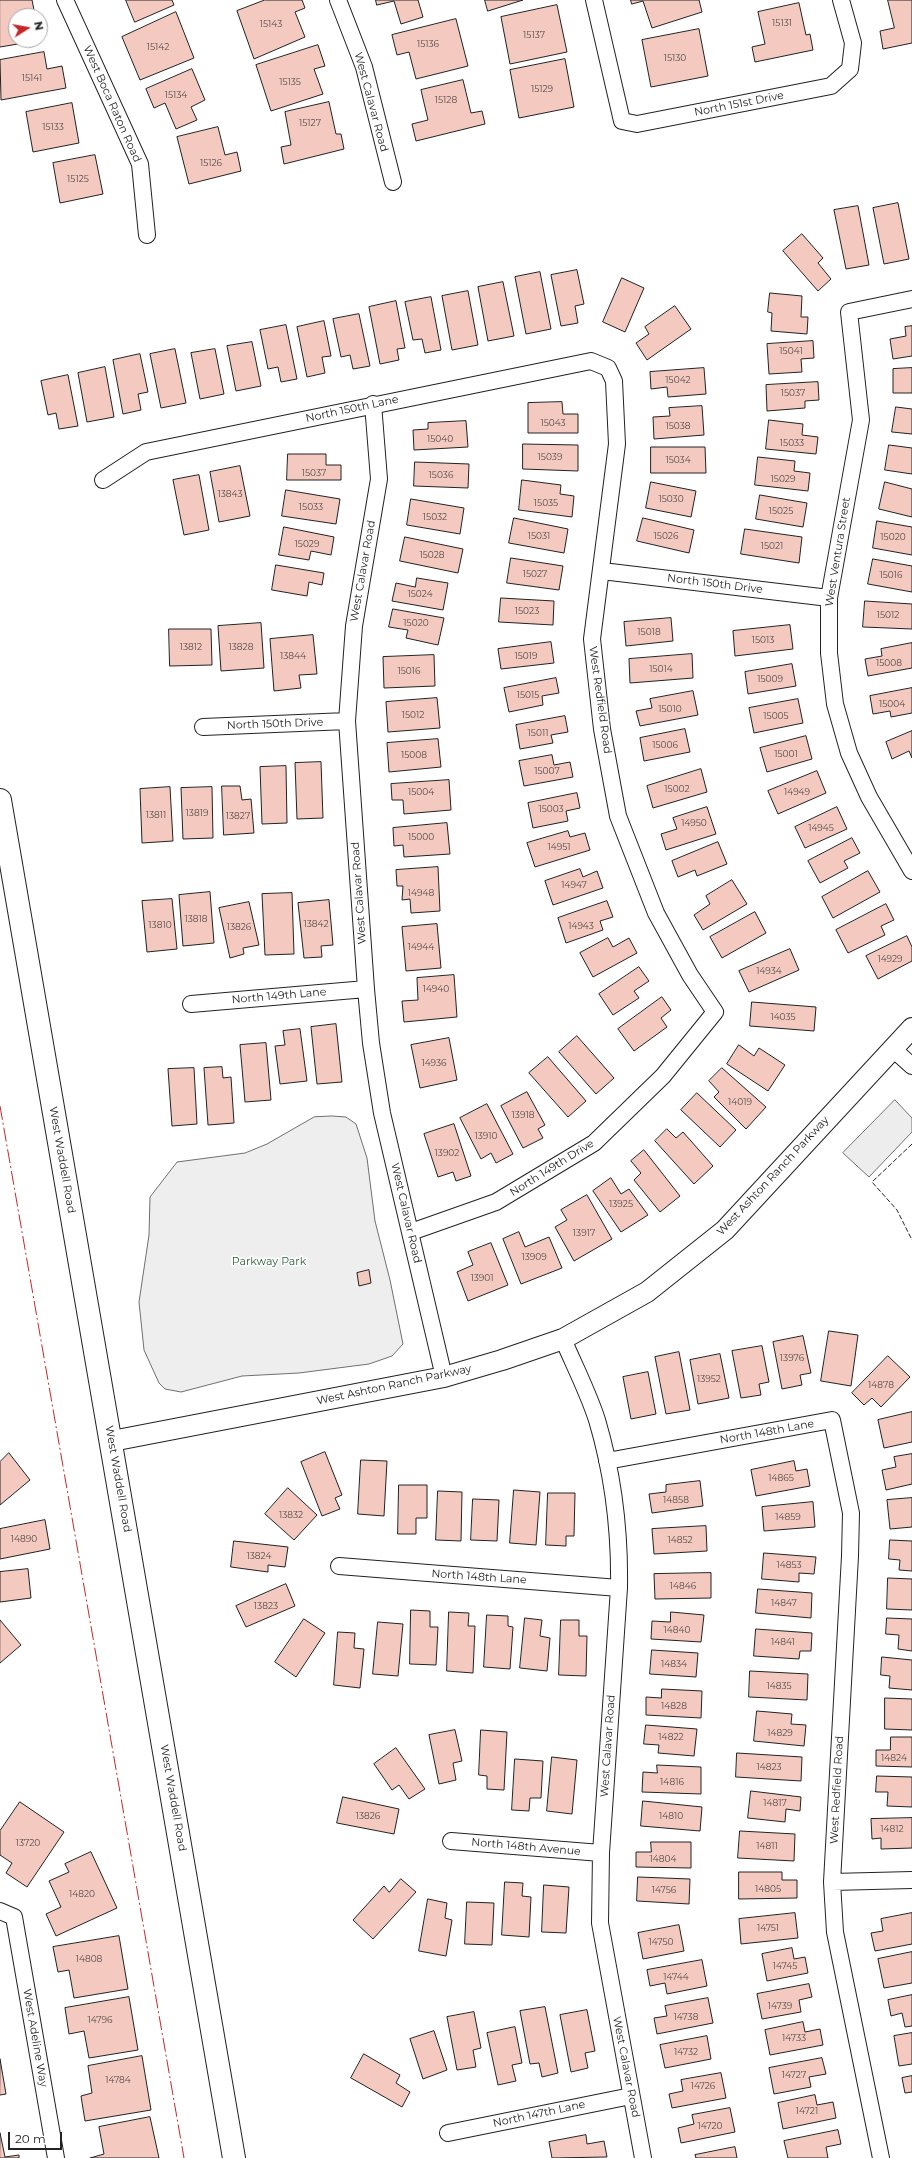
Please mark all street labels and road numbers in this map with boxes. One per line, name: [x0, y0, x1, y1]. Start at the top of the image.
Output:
street label: West Boca Raton Road: [80, 44, 144, 164]
street label: West Calavar Road: [351, 51, 391, 153]
street label: North 151st Drive: [693, 89, 785, 119]
street label: North 150th Lane: [304, 393, 400, 425]
street label: West Ventura Street: [823, 496, 853, 608]
street label: West Calavar Road: [348, 519, 378, 623]
street label: North 150th Drive: [666, 572, 764, 596]
street label: West Redfield Road: [586, 645, 614, 755]
street label: North 150th Drive: [227, 716, 323, 732]
street label: West Calavar Road: [349, 841, 369, 945]
street label: North 149th Lane: [231, 985, 327, 1007]
street label: West Waddell Road: [46, 1106, 78, 1214]
street label: West Ashton Ranch Parkway: [714, 1114, 832, 1238]
street label: North 149th Drive: [507, 1137, 597, 1199]
street label: West Calavar Road: [388, 1161, 424, 1265]
street label: West Ashton Ranch Parkway: [315, 1362, 473, 1408]
street label: North 148th Lane: [719, 1417, 815, 1447]
street label: West Waddell Road: [102, 1425, 134, 1533]
street label: North 148th Lane: [431, 1567, 527, 1587]
street label: West Calavar Road: [598, 1694, 618, 1798]
street label: West Redfield Road: [828, 1736, 846, 1844]
street label: West Waddell Road: [157, 1744, 189, 1852]
street label: North 148th Avenue: [471, 1836, 581, 1858]
street label: West Adeline Way: [20, 1988, 50, 2088]
street label: West Calavar Road: [610, 2015, 642, 2119]
street label: North 147th Lane: [492, 2098, 586, 2130]

